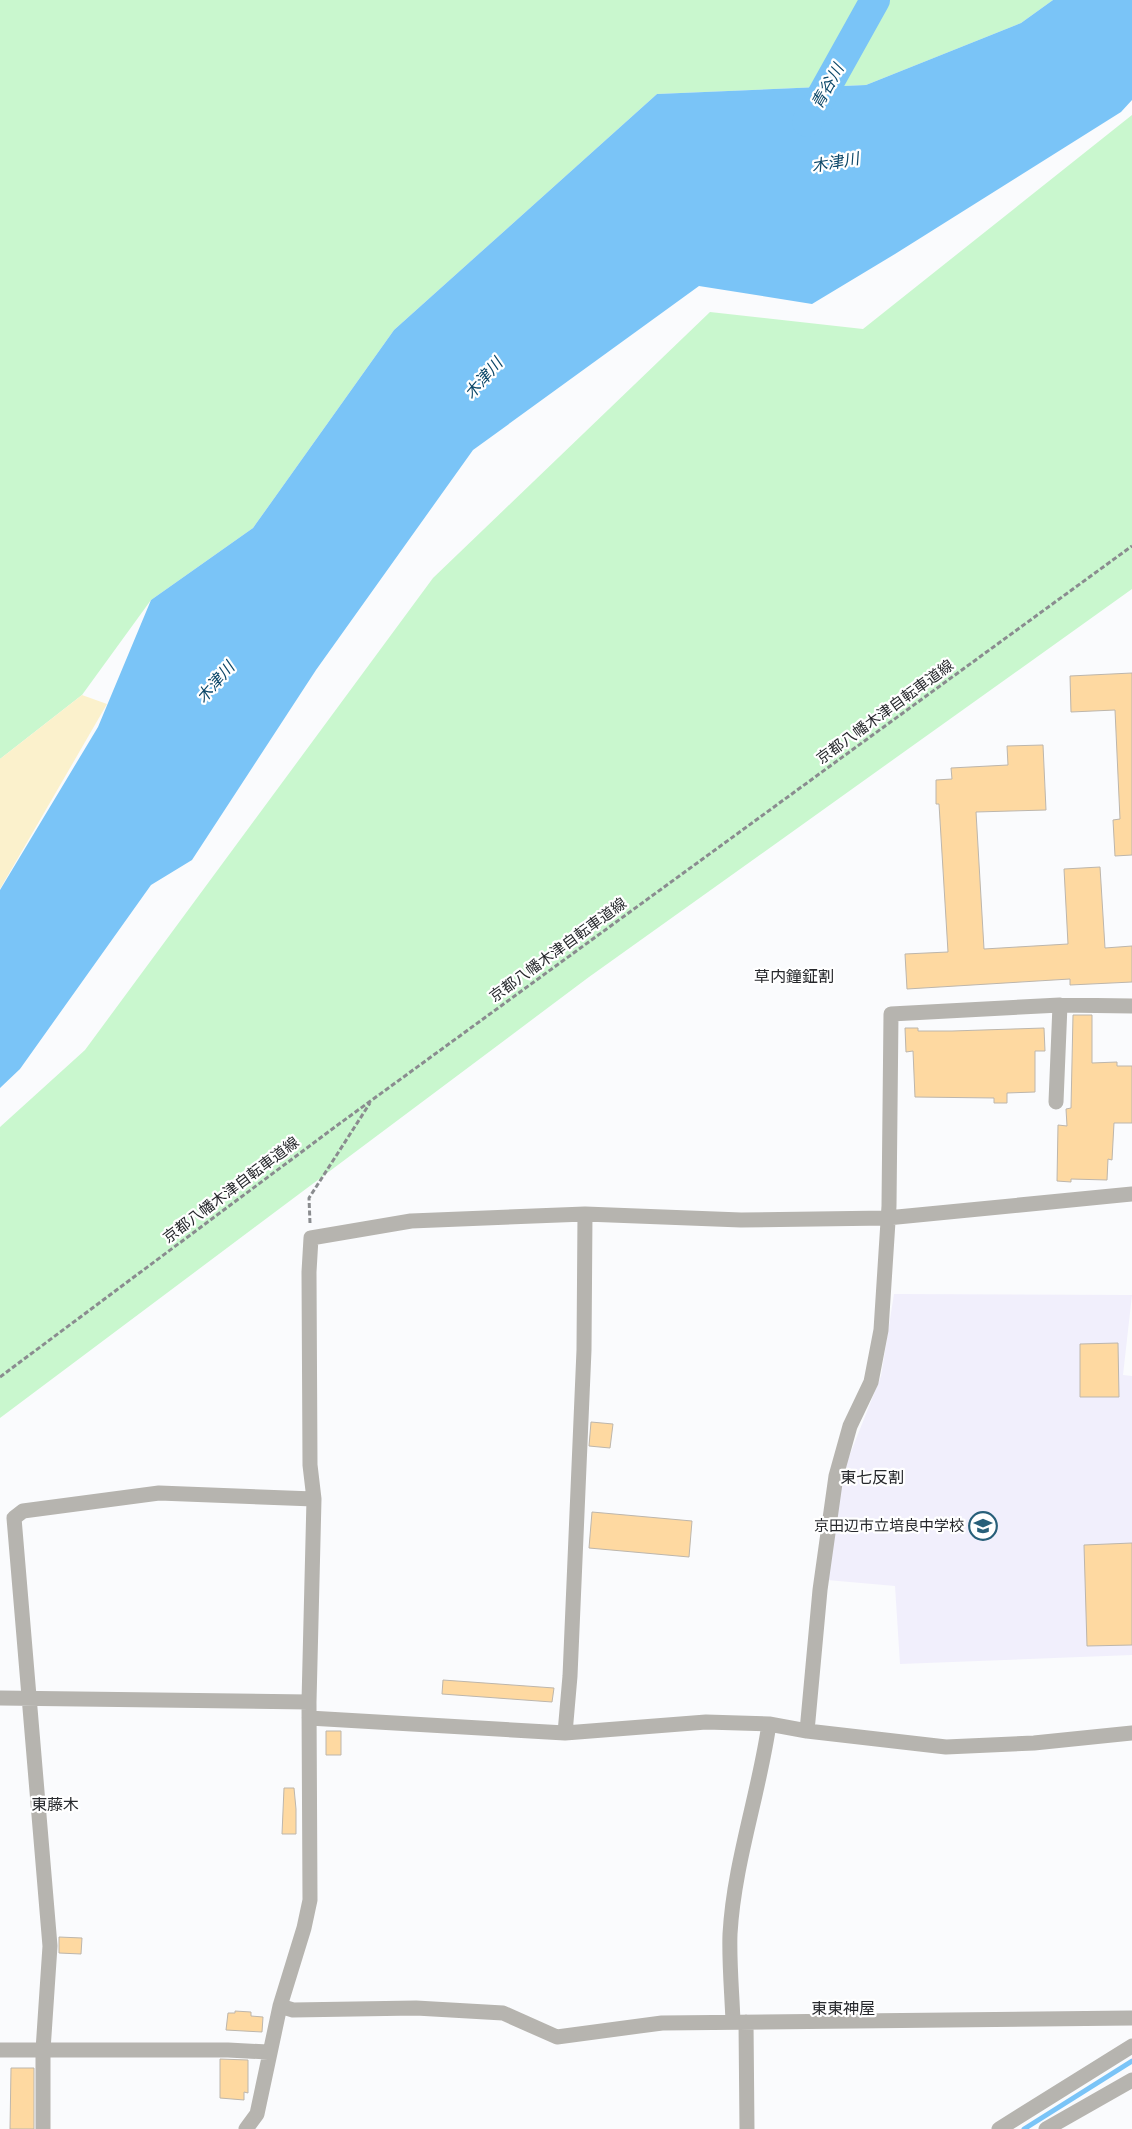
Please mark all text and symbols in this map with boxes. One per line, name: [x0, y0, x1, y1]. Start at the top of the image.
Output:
water label: 青谷川: [807, 59, 847, 111]
water label: 木津川: [810, 149, 862, 175]
water label: 木津川: [460, 352, 507, 402]
water label: 木津川: [192, 656, 239, 706]
street label: 京都八幡木津自転車道線: [813, 656, 956, 767]
street label: 京都八幡木津自転車道線: [486, 894, 629, 1005]
district label: 草内鐘鉦割: [754, 967, 834, 985]
street label: 京都八幡木津自転車道線: [160, 1133, 302, 1246]
district label: 東七反割: [840, 1468, 904, 1486]
school or university icon: 京田辺市立培良中学校: [968, 1511, 998, 1541]
place label: 京田辺市立培良中学校: [814, 1517, 964, 1534]
district label: 東藤木: [31, 1795, 79, 1813]
district label: 東東神屋: [811, 1999, 875, 2017]

